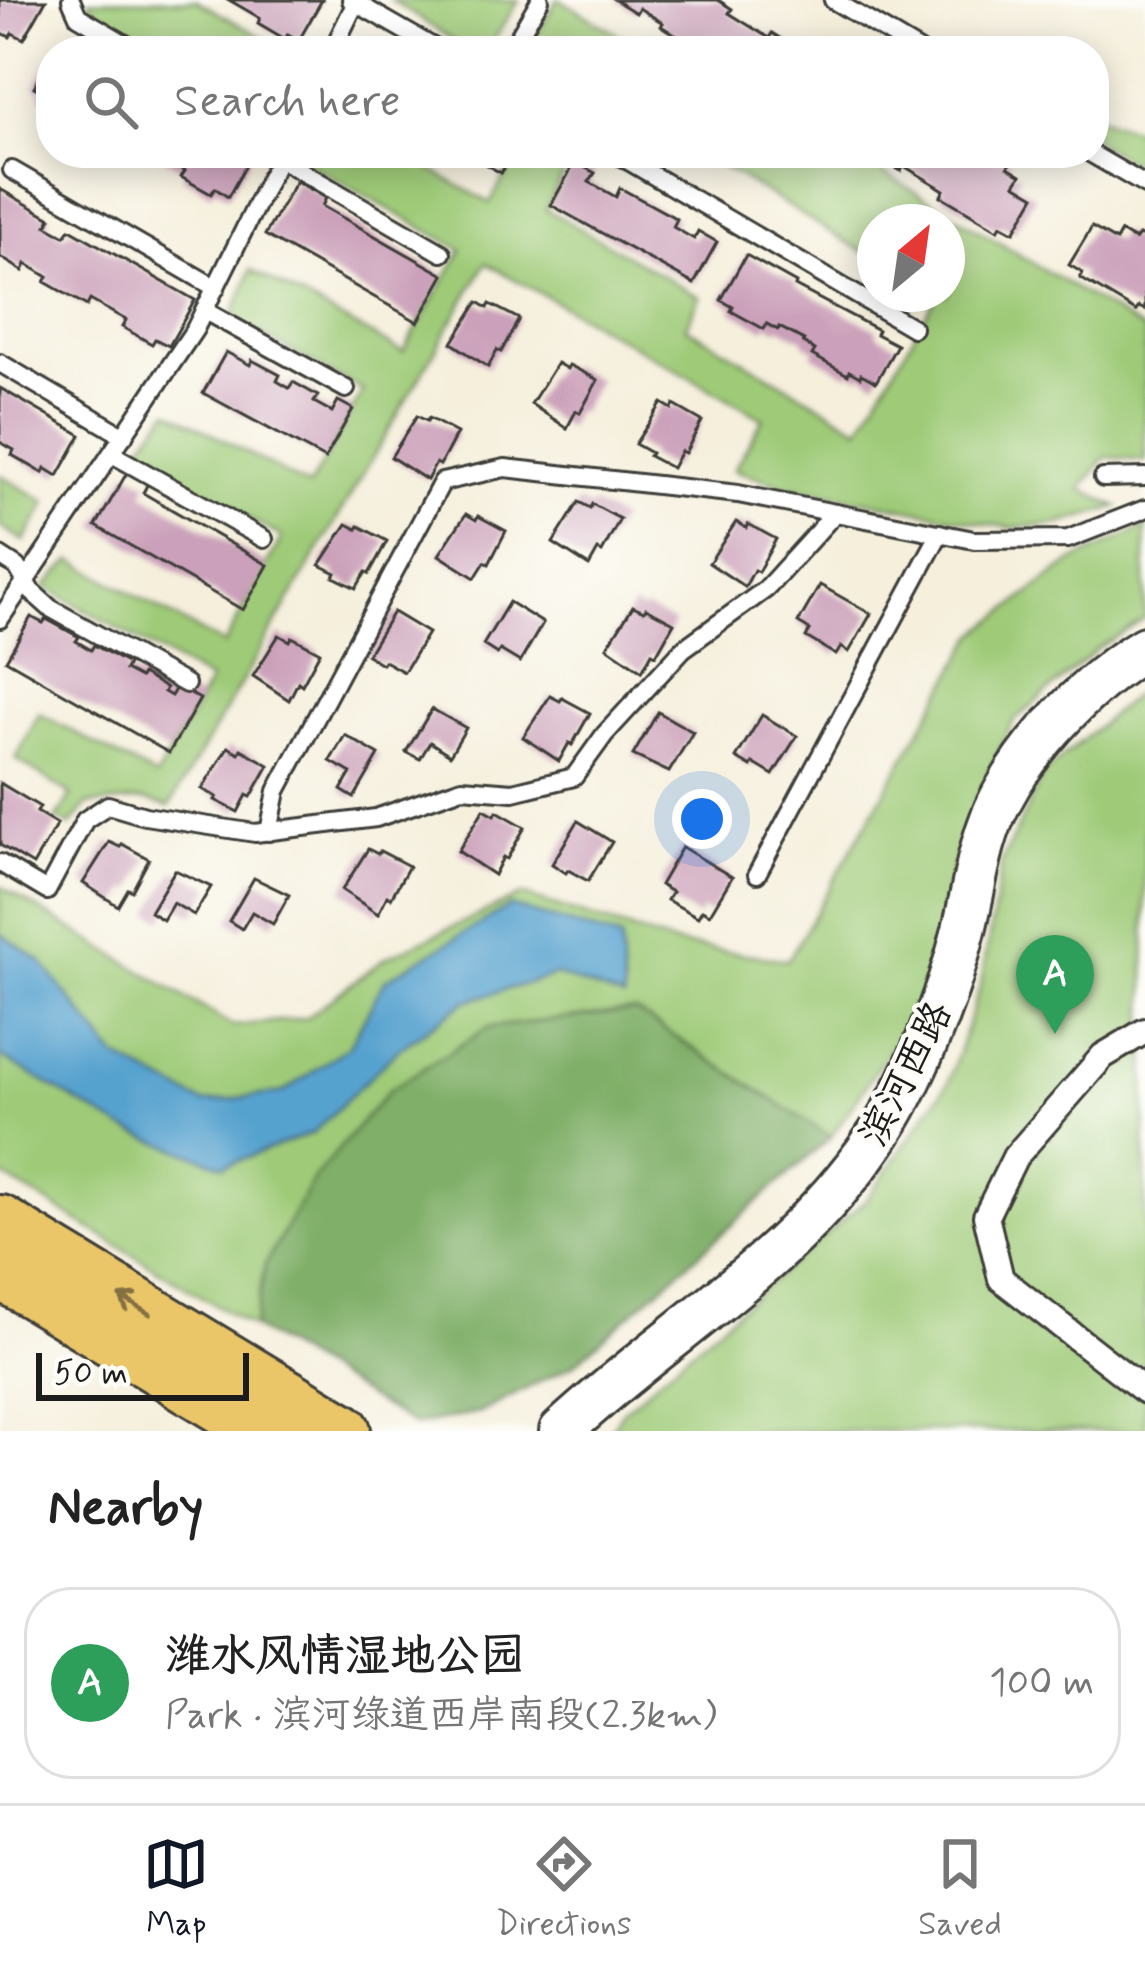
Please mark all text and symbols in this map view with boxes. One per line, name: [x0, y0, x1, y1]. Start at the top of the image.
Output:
search box: [36, 36, 1109, 168]
icon: search: [78, 69, 144, 135]
text: Search here: [174, 73, 401, 132]
north arrow: [857, 204, 965, 312]
your location: [672, 789, 732, 849]
pin: A: [1016, 935, 1094, 1034]
street label: 滨河西路: [849, 994, 965, 1156]
one-way arrow: [119, 1293, 153, 1317]
scale bar: [36, 1347, 249, 1400]
text: 50 m: [54, 1352, 128, 1396]
text: Nearby: [48, 1476, 203, 1542]
text: 潍水风情湿地公园: [165, 1628, 525, 1687]
text: A: [77, 1658, 103, 1709]
text: 100 m: [989, 1658, 1094, 1709]
text: Park · 滨河绿道西岸南段(2.3km): [165, 1691, 717, 1742]
tab: Map: [143, 1831, 209, 1947]
tab: Directions: [496, 1831, 632, 1947]
tab: Saved: [918, 1831, 1002, 1947]

